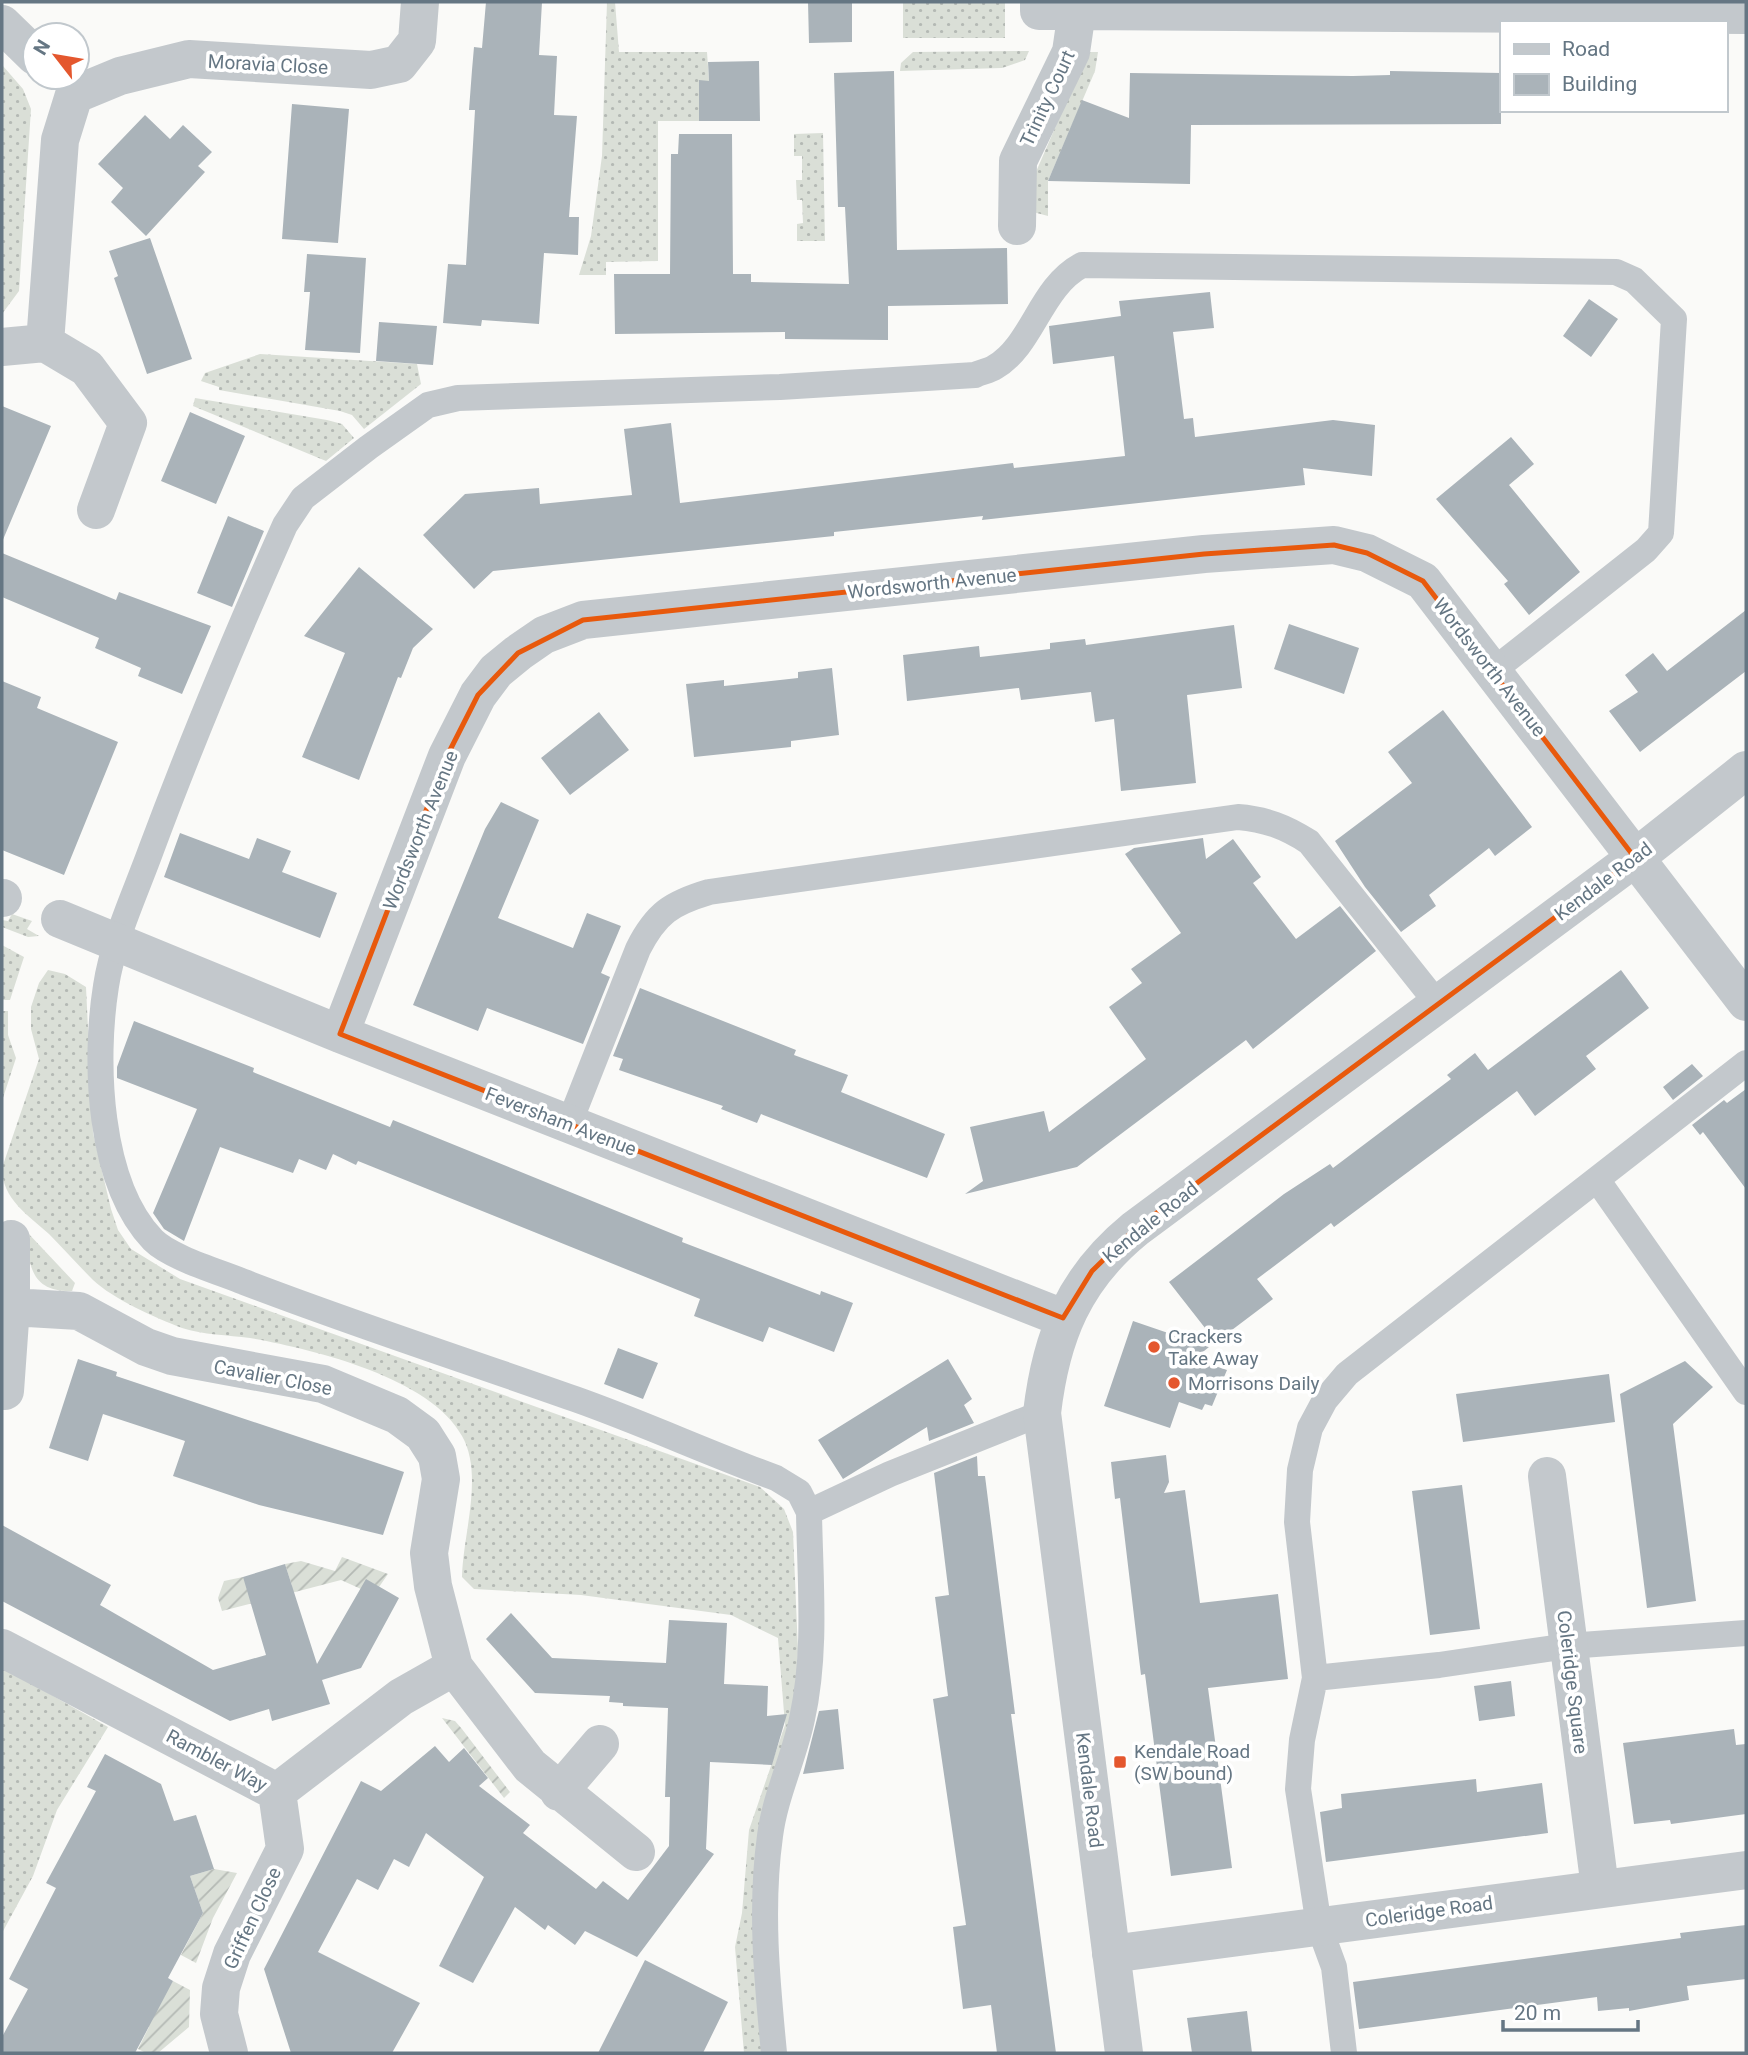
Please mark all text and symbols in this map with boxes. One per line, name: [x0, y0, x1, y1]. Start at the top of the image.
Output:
north arrow: [21, 21, 91, 91]
legend: [1500, 21, 1727, 112]
text: N: [29, 36, 55, 59]
text: Road: [1562, 37, 1610, 61]
street label: Trinity Court: [1015, 46, 1080, 150]
street label: Moravia Close: [207, 50, 329, 79]
text: Building: [1562, 72, 1637, 96]
street label: Wordsworth Avenue: [846, 563, 1018, 604]
street label: Wordsworth Avenue: [1428, 593, 1551, 741]
street label: Wordsworth Avenue: [378, 747, 463, 913]
street label: Kendale Road: [1550, 837, 1657, 926]
street label: Feversham Avenue: [482, 1082, 640, 1161]
street label: Kendale Road: [1098, 1177, 1203, 1268]
place label: Crackers Take Away: [1168, 1325, 1258, 1370]
marker: Crackers Take Away: [1146, 1339, 1162, 1355]
street label: Cavalier Close: [212, 1355, 334, 1400]
place label: Morrisons Daily: [1188, 1372, 1320, 1395]
marker: Morrisons Daily: [1166, 1375, 1182, 1391]
street label: Coleridge Square: [1552, 1609, 1593, 1755]
street label: Rambler Way: [162, 1724, 271, 1797]
street label: Kendale Road: [1071, 1731, 1108, 1849]
place label: Kendale Road (SW bound): [1134, 1740, 1250, 1785]
marker: Kendale Road (SW bound): [1112, 1754, 1128, 1770]
street label: Griffen Close: [219, 1864, 286, 1973]
street label: Coleridge Road: [1364, 1891, 1494, 1932]
scale bar: [1503, 1988, 1638, 2032]
text: 20 m: [1514, 2001, 1561, 2025]

